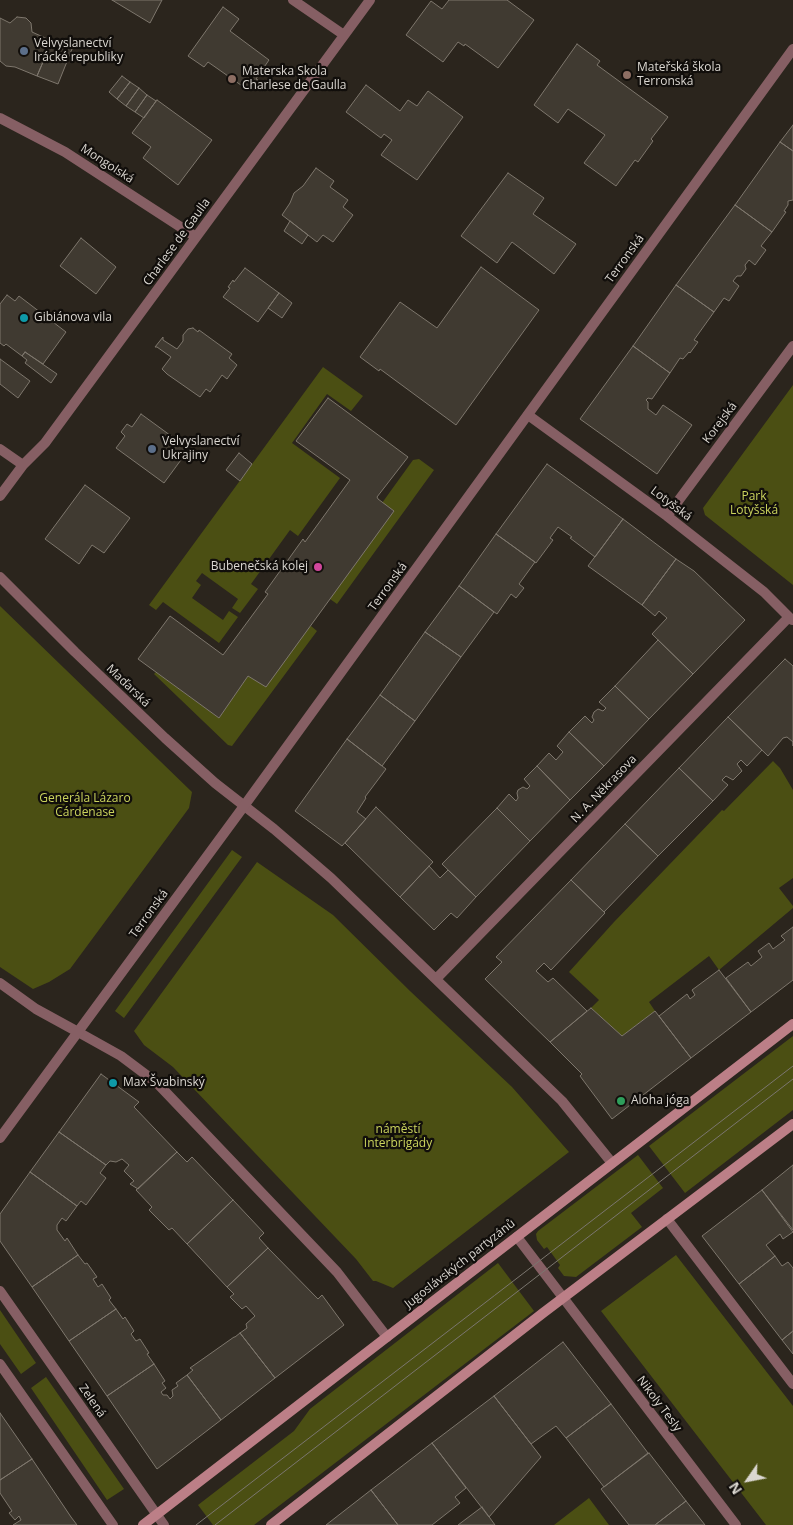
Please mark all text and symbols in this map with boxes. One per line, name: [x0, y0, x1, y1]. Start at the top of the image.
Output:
place label: Velvyslanectví Irácké republiky: [34, 37, 123, 65]
marker: Velvyslanectví Irácké republiky: [18, 45, 30, 57]
place label: Mateřská škola Terronská: [637, 61, 721, 89]
place label: Materska Skola Charlese de Gaulla: [242, 65, 347, 93]
marker: Mateřská škola Terronská: [621, 69, 633, 81]
marker: Materska Skola Charlese de Gaulla: [226, 73, 238, 85]
street label: Mongolská: [78, 141, 136, 187]
street label: Charlese de Gaulla: [140, 195, 214, 289]
street label: Terronská: [603, 232, 647, 286]
place label: Gibiánova vila: [34, 311, 112, 325]
marker: Gibiánova vila: [18, 312, 30, 324]
street label: Korejská: [700, 400, 740, 446]
place label: Velvyslanectví Ukrajiny: [162, 435, 239, 463]
marker: Velvyslanectví Ukrajiny: [146, 443, 158, 455]
street label: Lotyšská: [647, 484, 695, 524]
park label: Park Lotyšská: [730, 490, 778, 518]
place label: Bubenečská kolej: [211, 560, 308, 574]
street label: Terronská: [366, 560, 410, 614]
marker: Bubenečská kolej: [312, 561, 324, 573]
street label: Maďarská: [103, 662, 153, 710]
street label: N. A. Někrasova: [568, 752, 640, 826]
park label: Generála Lázaro Cárdenase: [39, 792, 131, 820]
street label: Terronská: [127, 887, 171, 941]
place label: Max Švabinský: [123, 1076, 205, 1090]
marker: Max Švabinský: [107, 1077, 119, 1089]
place label: Aloha jóga: [631, 1094, 689, 1108]
marker: Aloha jóga: [615, 1095, 627, 1107]
park label: náměstí Interbrigády: [364, 1123, 432, 1151]
street label: Jugoslávských partyzánů: [402, 1216, 518, 1312]
street label: Nikoly Tesly: [633, 1373, 685, 1435]
street label: Zelená: [75, 1382, 109, 1420]
north arrow: [723, 1455, 773, 1505]
text: N: [724, 1478, 746, 1498]

